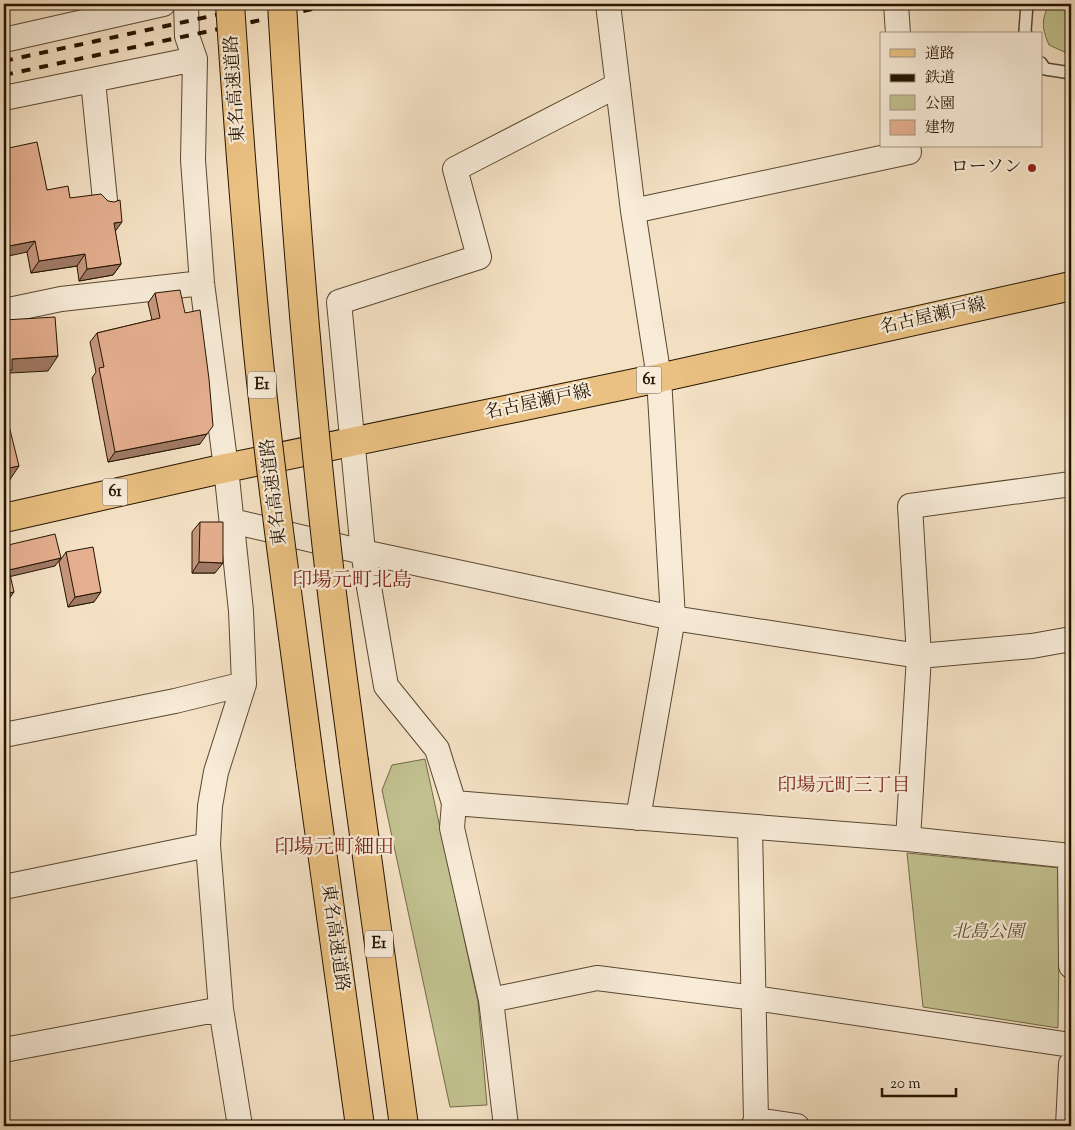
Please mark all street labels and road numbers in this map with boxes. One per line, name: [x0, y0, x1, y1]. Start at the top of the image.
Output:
street label: 東名高速道路: [219, 34, 253, 144]
street label: 名古屋瀬戸線: [877, 292, 989, 342]
road number: 61: [636, 366, 662, 394]
road number: E1: [248, 372, 276, 398]
street label: 名古屋瀬戸線: [482, 379, 594, 427]
street label: 東名高速道路: [256, 437, 294, 547]
road number: 61: [102, 478, 128, 506]
street label: 東名高速道路: [314, 883, 354, 993]
road number: E1: [365, 931, 393, 958]

